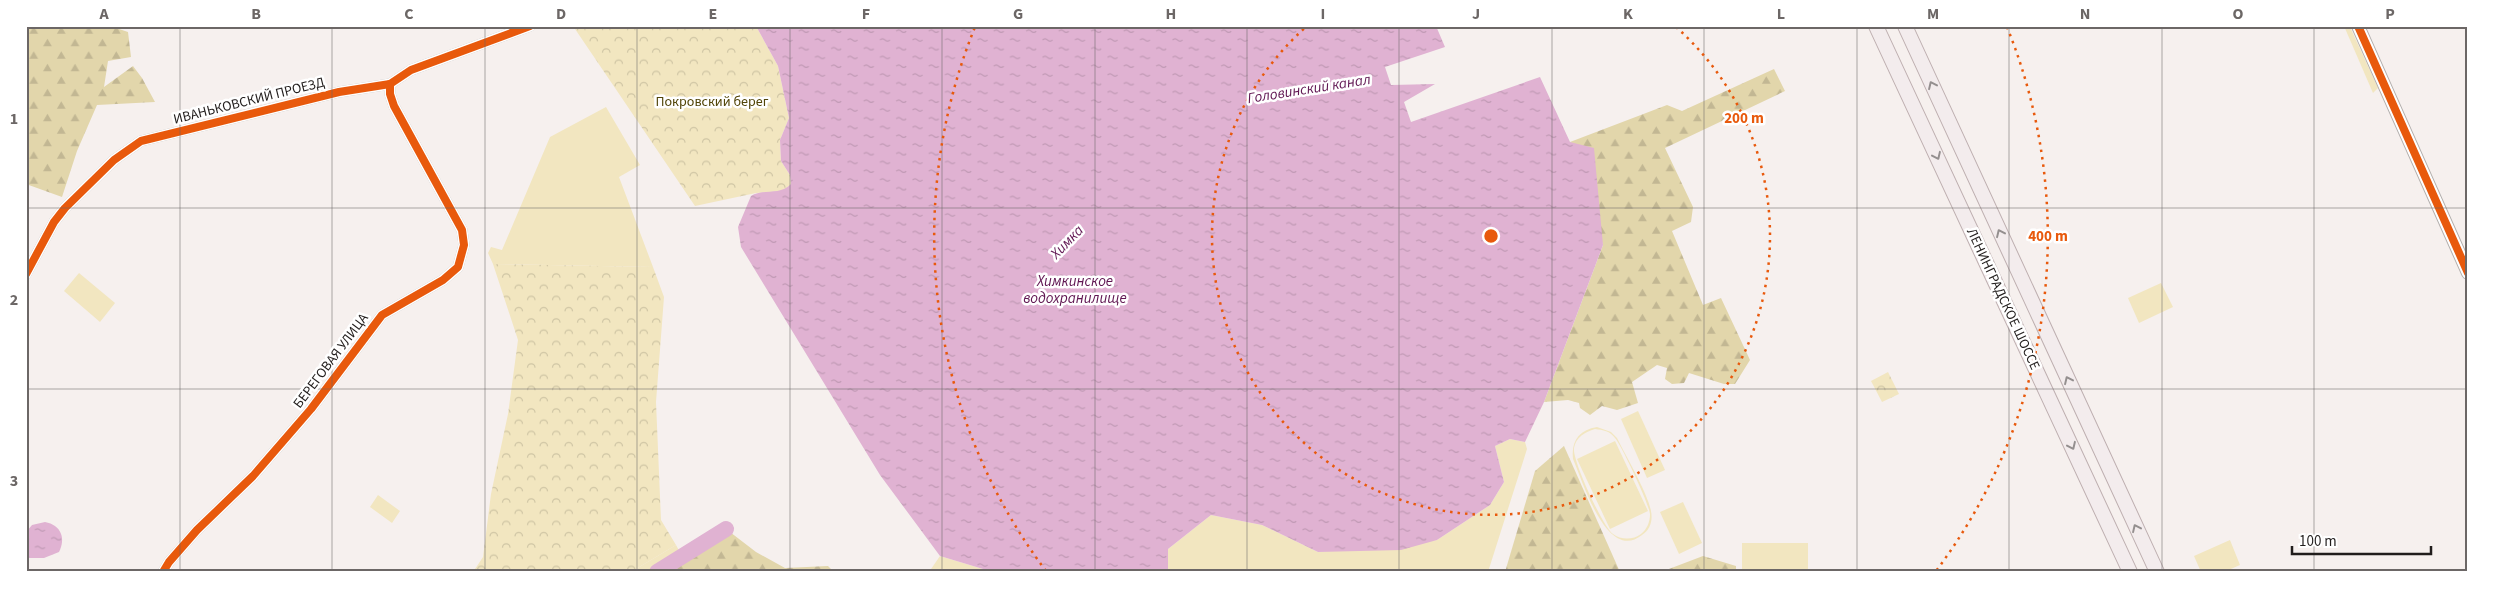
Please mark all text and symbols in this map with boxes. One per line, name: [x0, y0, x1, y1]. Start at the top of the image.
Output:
text: A: [98, 3, 109, 25]
text: B: [251, 3, 261, 25]
text: C: [404, 3, 414, 25]
text: D: [556, 3, 566, 25]
text: E: [709, 3, 717, 25]
text: F: [862, 3, 870, 25]
text: G: [1013, 3, 1023, 25]
text: H: [1166, 3, 1176, 25]
text: I: [1321, 3, 1325, 25]
text: J: [1472, 3, 1480, 25]
text: K: [1623, 3, 1633, 25]
text: L: [1777, 3, 1785, 25]
text: M: [1927, 3, 1939, 25]
text: N: [2080, 3, 2090, 25]
text: O: [2233, 3, 2244, 25]
text: P: [2385, 3, 2395, 25]
water label: Головинский канал: [1246, 69, 1372, 109]
street label: ИВАНЬКОВСКИЙ ПРОЕЗД: [171, 73, 327, 129]
one-way arrow: [1928, 81, 1938, 90]
park label: Покровский берег: [656, 92, 769, 112]
text: 1: [10, 108, 18, 130]
text: 200 m: [1724, 108, 1764, 129]
one-way arrow: [1931, 151, 1941, 160]
water label: Химка: [1045, 220, 1088, 264]
street label: ЛЕНИНГРАДСКОЕ ШОССЕ: [1961, 225, 2045, 373]
text: 400 m: [2028, 226, 2068, 247]
centre of rings: [1482, 227, 1500, 245]
one-way arrow: [1995, 229, 2006, 238]
water label: Химкинское водохранилище: [1023, 271, 1127, 309]
text: 2: [10, 289, 18, 311]
street label: БЕРЕГОВАЯ УЛИЦА: [289, 309, 374, 413]
one-way arrow: [2063, 376, 2074, 385]
one-way arrow: [2065, 441, 2076, 450]
text: 3: [10, 470, 18, 492]
scale bar: [2292, 523, 2430, 555]
one-way arrow: [2132, 524, 2143, 533]
text: 100 m: [2299, 531, 2337, 552]

